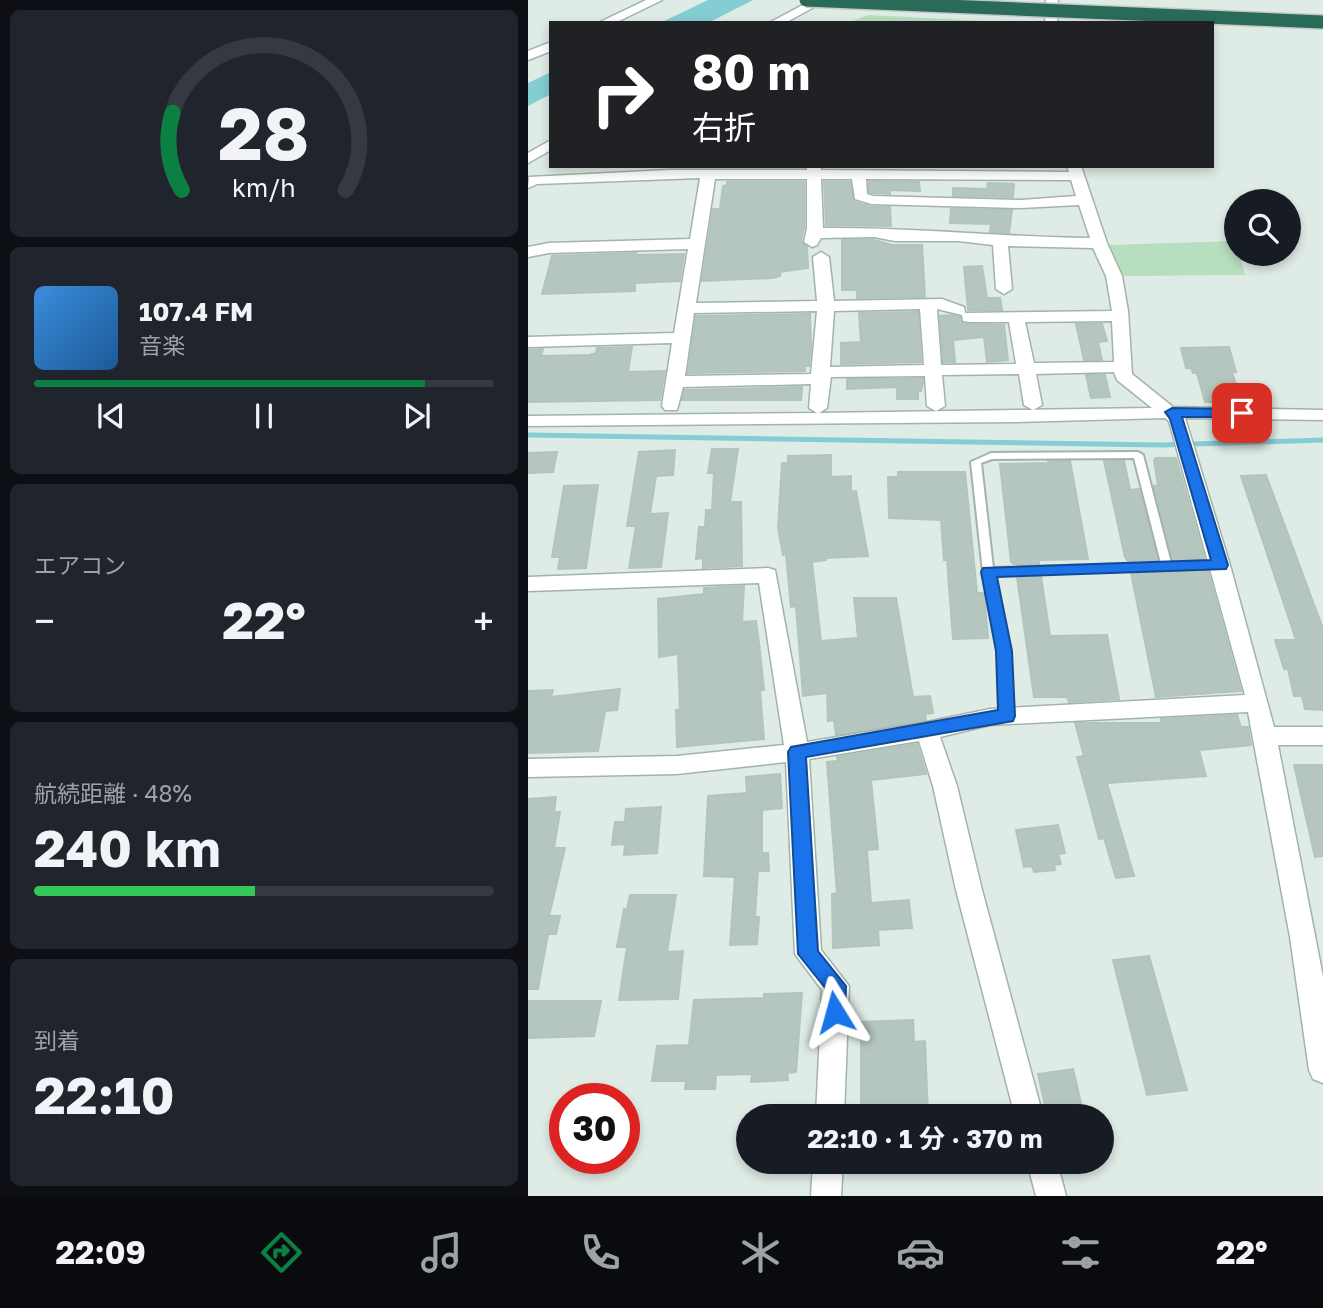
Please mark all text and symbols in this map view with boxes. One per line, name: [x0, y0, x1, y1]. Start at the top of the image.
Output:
text: 80 m: [692, 42, 810, 101]
icon: right: [577, 49, 668, 140]
text: 28: [219, 89, 310, 176]
text: 右折: [692, 108, 756, 146]
text: km/h: [232, 171, 296, 202]
map controls: [1224, 189, 1301, 266]
button: search: [1224, 189, 1301, 266]
text: 107.4 FM: [139, 296, 253, 327]
text: 音楽: [139, 331, 185, 359]
pin: [1212, 383, 1272, 443]
icon: arrive: [1223, 394, 1261, 432]
icon: previous: [92, 397, 130, 435]
icon: pause: [245, 397, 283, 435]
icon: next: [398, 397, 436, 435]
text: エアコン: [34, 551, 126, 579]
text: 22°: [222, 588, 306, 650]
text: −: [34, 598, 55, 643]
text: +: [473, 598, 494, 643]
text: 航続距離 · 48%: [34, 779, 192, 807]
text: 240 km: [34, 816, 221, 878]
position arrow: [798, 975, 872, 1049]
text: 到着: [34, 1026, 80, 1054]
text: 22:10: [34, 1063, 175, 1125]
speed limit sign: 30: [549, 1083, 640, 1174]
text: 22:10 · 1 分 · 370 m: [807, 1123, 1043, 1154]
icon: directions: [257, 1228, 306, 1277]
icon: music: [417, 1228, 466, 1277]
icon: phone: [576, 1228, 625, 1277]
icon: climate: [736, 1228, 785, 1277]
icon: car: [896, 1228, 945, 1277]
icon: filters: [1056, 1228, 1105, 1277]
text: 22:09: [55, 1233, 146, 1271]
text: 22°: [1216, 1233, 1268, 1271]

